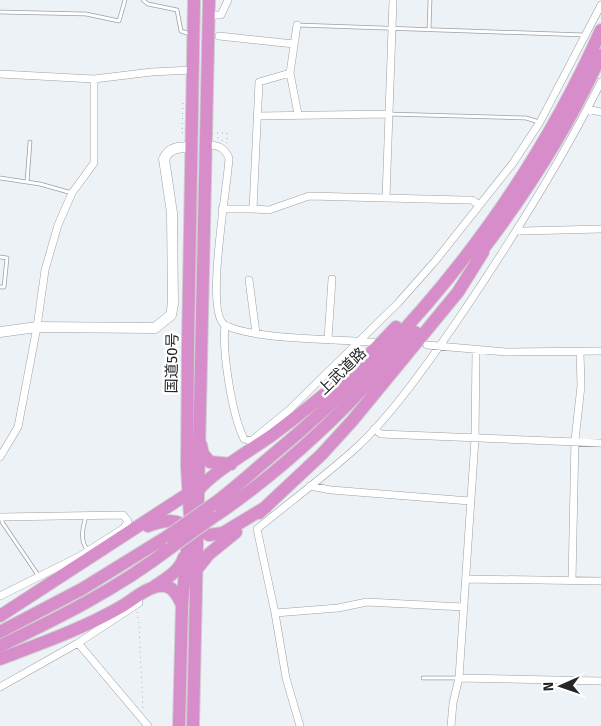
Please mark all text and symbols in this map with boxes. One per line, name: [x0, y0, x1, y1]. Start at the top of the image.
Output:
street label: 国道50号: [162, 332, 182, 394]
street label: 上武道路: [314, 344, 370, 398]
north arrow: [536, 661, 586, 711]
text: N: [540, 681, 557, 691]

